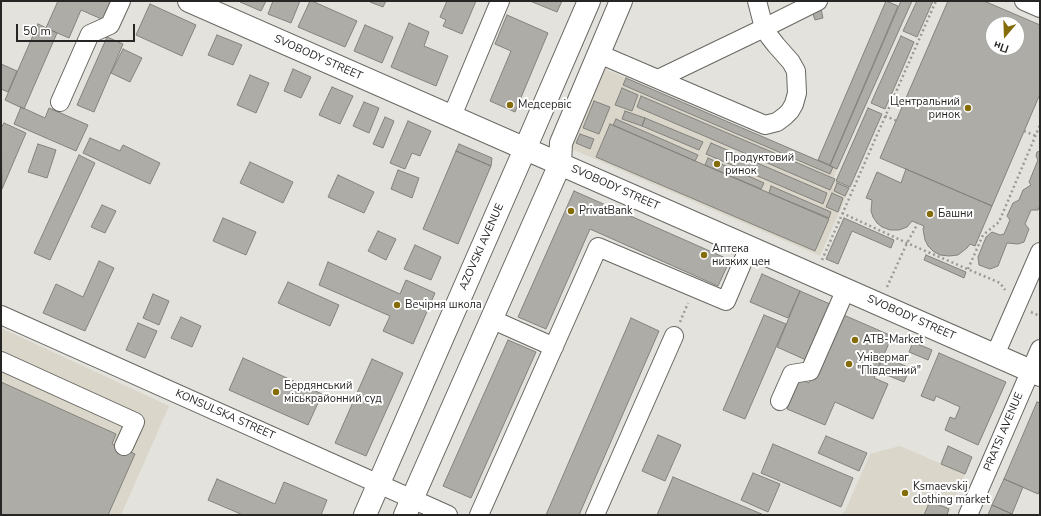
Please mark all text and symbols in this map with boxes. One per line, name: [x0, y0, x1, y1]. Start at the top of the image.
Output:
scale bar: [18, 16, 137, 42]
north arrow: [985, 16, 1025, 56]
text: 50 m: [23, 23, 51, 39]
street label: SVOBODY STREET: [272, 33, 364, 83]
text: Пн: [992, 37, 1011, 56]
place label: Центральний ринок: [890, 95, 960, 121]
place label: Медсервіс: [518, 98, 571, 112]
marker: Медсервіс: [505, 100, 515, 110]
marker: Центральний ринок: [963, 103, 973, 113]
place label: Продуктовий ринок: [725, 151, 794, 177]
marker: Продуктовий ринок: [712, 159, 722, 169]
street label: SVOBODY STREET: [569, 163, 661, 213]
street label: AZOVSKI AVENUE: [457, 202, 507, 292]
place label: PrivatBank: [579, 204, 633, 218]
marker: PrivatBank: [566, 206, 576, 216]
place label: Башни: [938, 207, 973, 221]
marker: Башни: [925, 209, 935, 219]
place label: Аптека низких цен: [712, 242, 770, 268]
marker: Аптека низких цен: [699, 250, 709, 260]
street label: SVOBODY STREET: [865, 293, 957, 343]
place label: Вечірня школа: [405, 298, 482, 312]
marker: Вечірня школа: [392, 300, 402, 310]
place label: ATB-Market: [863, 333, 923, 347]
marker: ATB-Market: [850, 335, 860, 345]
place label: Універмаг "Південний": [857, 351, 921, 377]
marker: Універмаг "Південний": [844, 359, 854, 369]
place label: Бердянський міськрайонний суд: [284, 379, 382, 405]
street label: KONSULSKA STREET: [173, 387, 277, 443]
marker: Бердянський міськрайонний суд: [271, 387, 281, 397]
street label: PRATSI AVENUE: [981, 391, 1027, 473]
place label: Ksmaevskij clothing market: [913, 480, 990, 506]
marker: Ksmaevskij clothing market: [900, 488, 910, 498]

